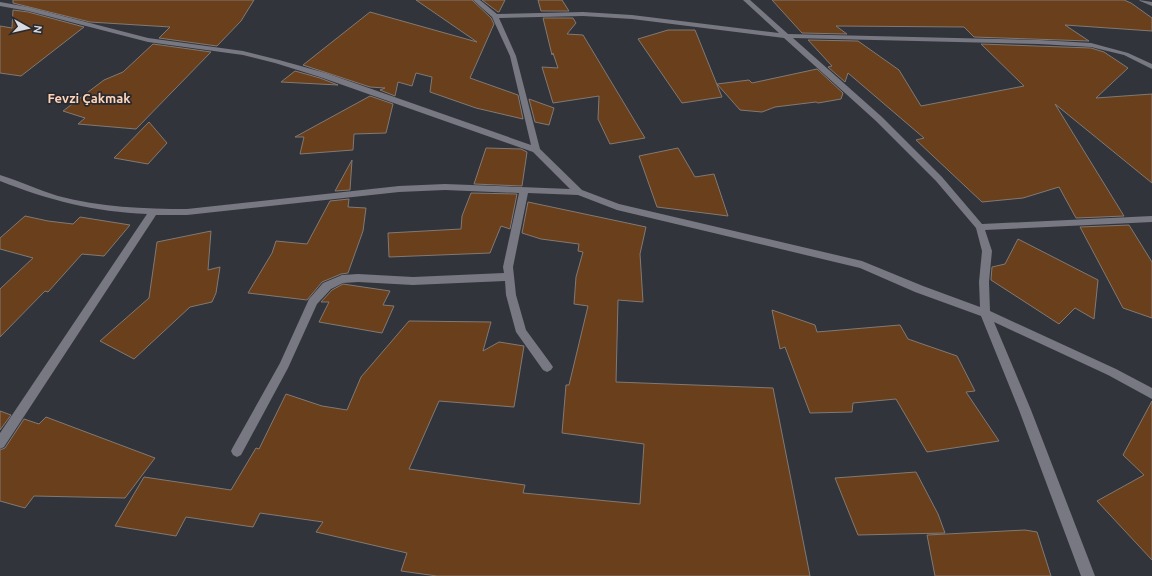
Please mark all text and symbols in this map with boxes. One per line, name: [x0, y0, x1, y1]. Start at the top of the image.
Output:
north arrow: [8, 8, 48, 48]
text: N: [31, 24, 44, 34]
district label: Fevzi Çakmak: [47, 91, 131, 106]

